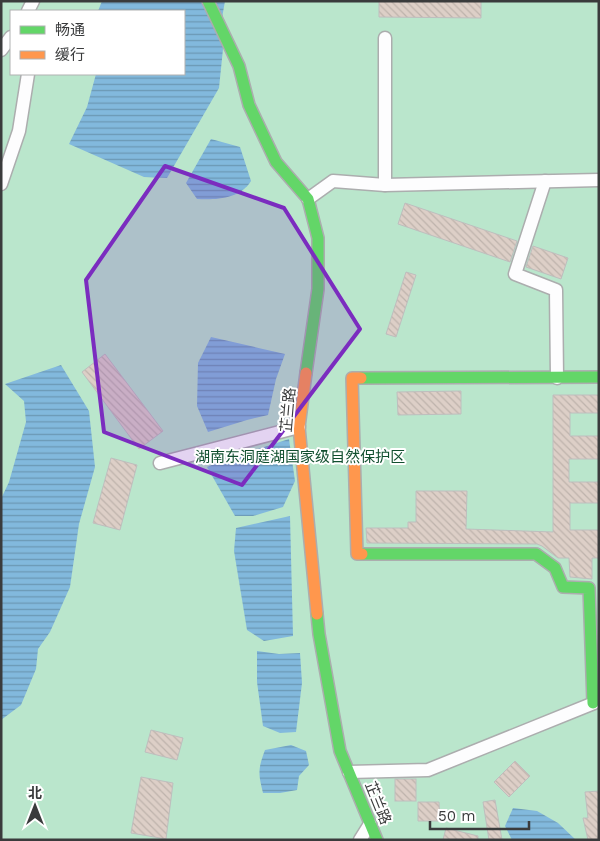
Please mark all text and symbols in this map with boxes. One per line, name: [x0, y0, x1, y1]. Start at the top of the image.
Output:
legend: [10, 10, 185, 75]
text: 畅通: [55, 21, 85, 39]
text: 缓行: [55, 46, 85, 64]
street label: 芷兰路: [277, 387, 299, 433]
park label: 湖南东洞庭湖国家级自然保护区: [195, 448, 405, 466]
street label: 芷兰路: [361, 779, 395, 827]
north arrow: [10, 781, 60, 831]
text: 北: [28, 785, 42, 801]
scale bar: [430, 798, 529, 830]
text: 50 m: [438, 807, 475, 825]

